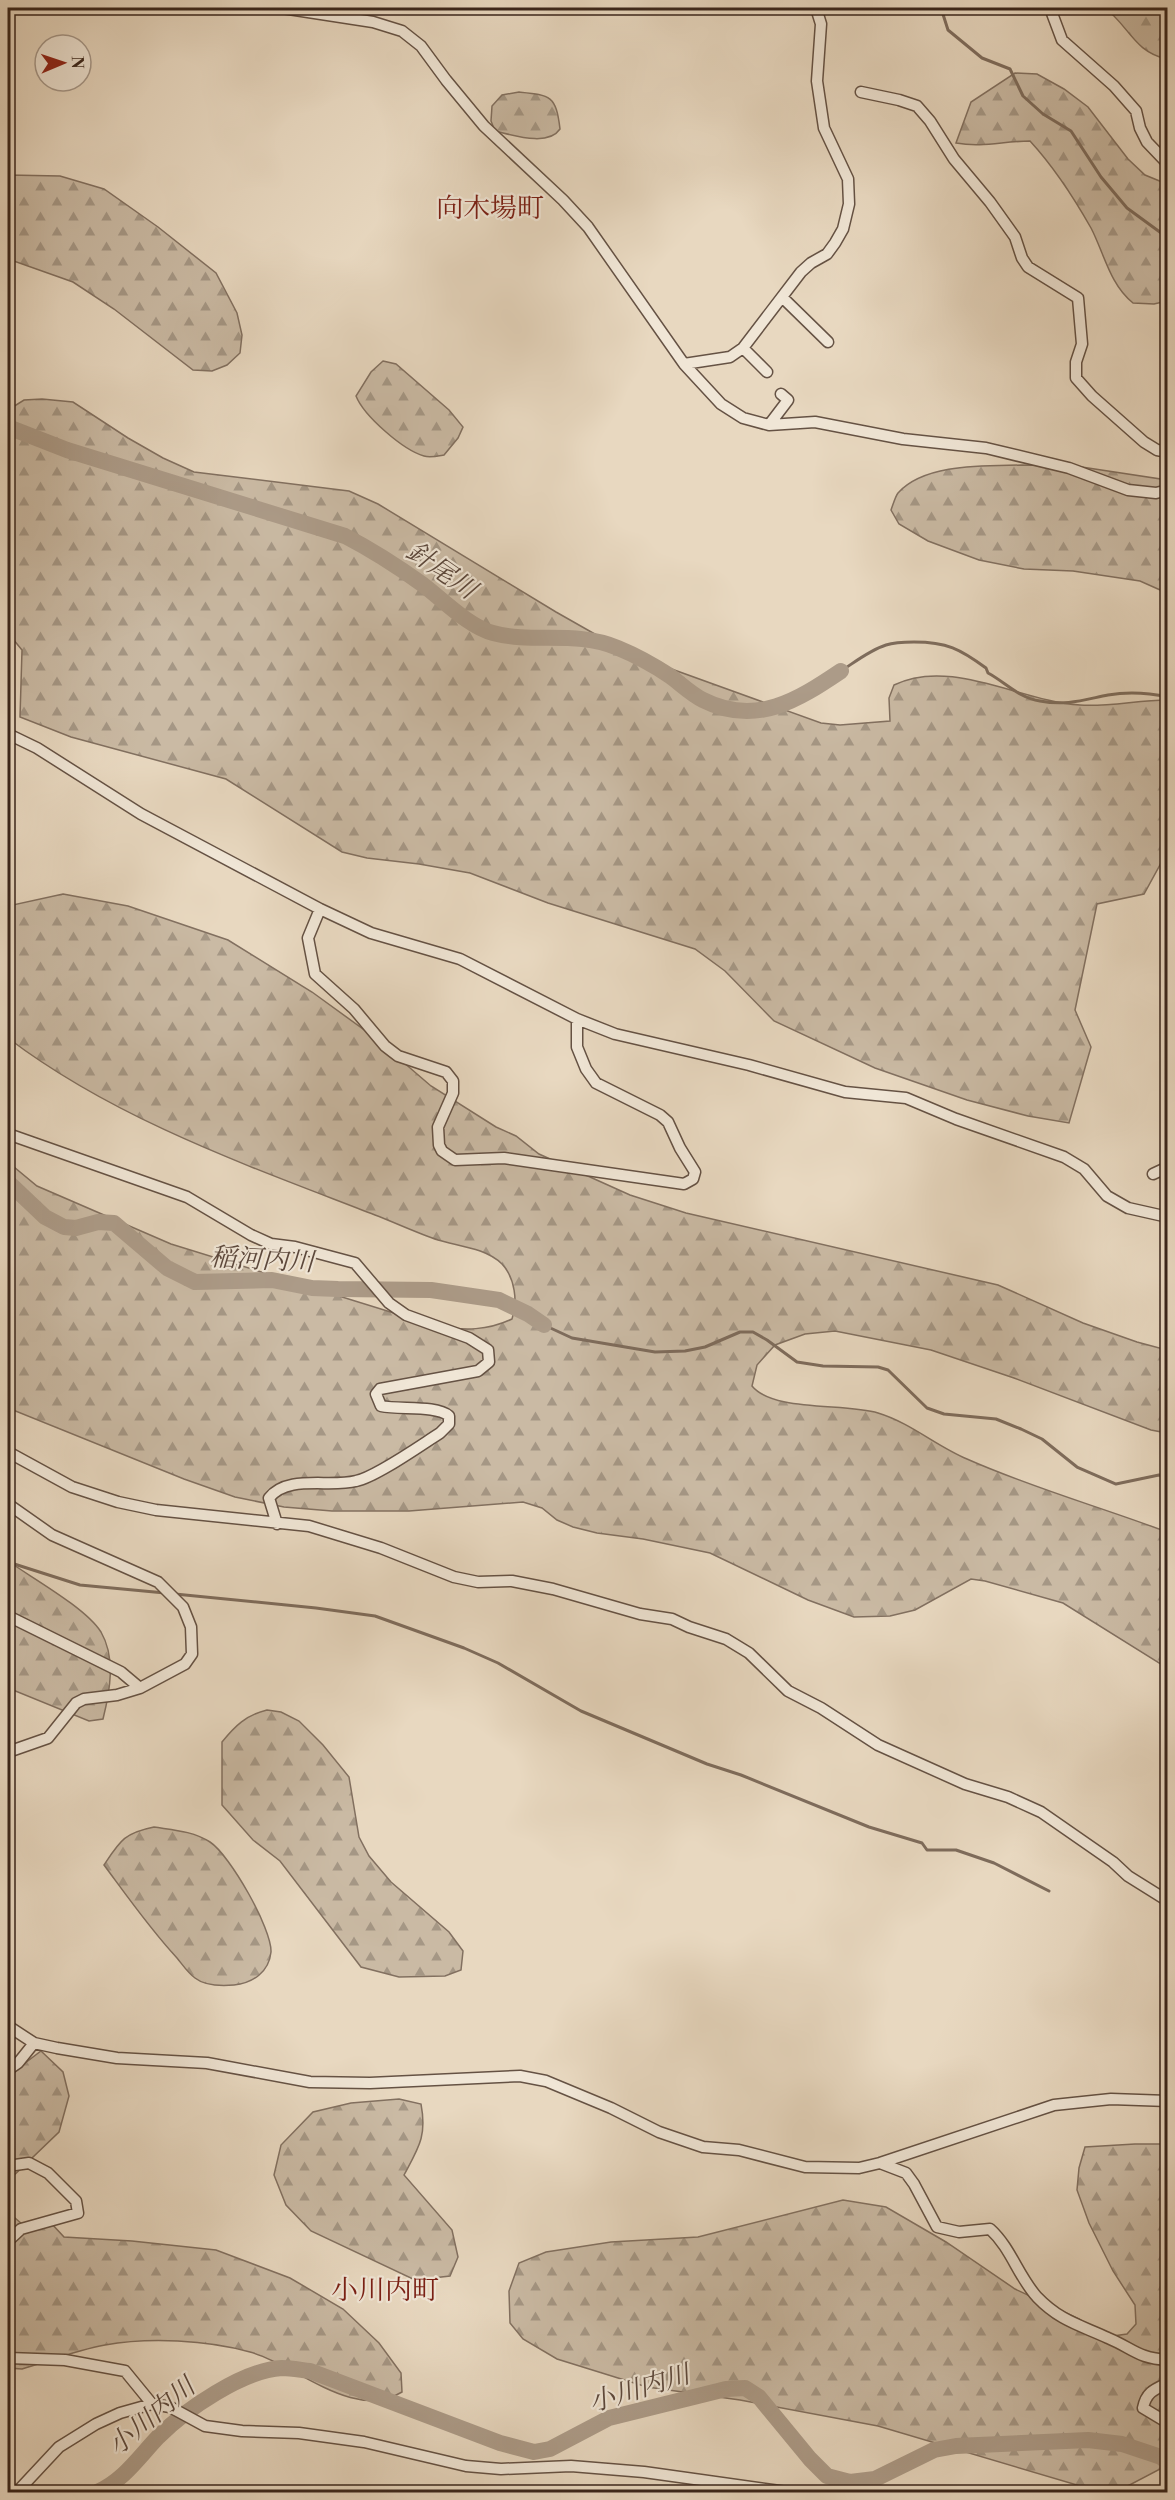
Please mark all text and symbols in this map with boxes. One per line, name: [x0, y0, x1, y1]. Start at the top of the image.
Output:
north arrow: [33, 33, 93, 93]
text: N: [67, 56, 87, 70]
district label: 向木場町: [436, 192, 544, 226]
water label: 針尾川: [400, 535, 485, 608]
water label: 稲河内川: [209, 1241, 318, 1279]
district label: 小川内町: [331, 2274, 439, 2308]
water label: 小川内川: [585, 2358, 697, 2419]
water label: 小川内川: [102, 2369, 204, 2462]

